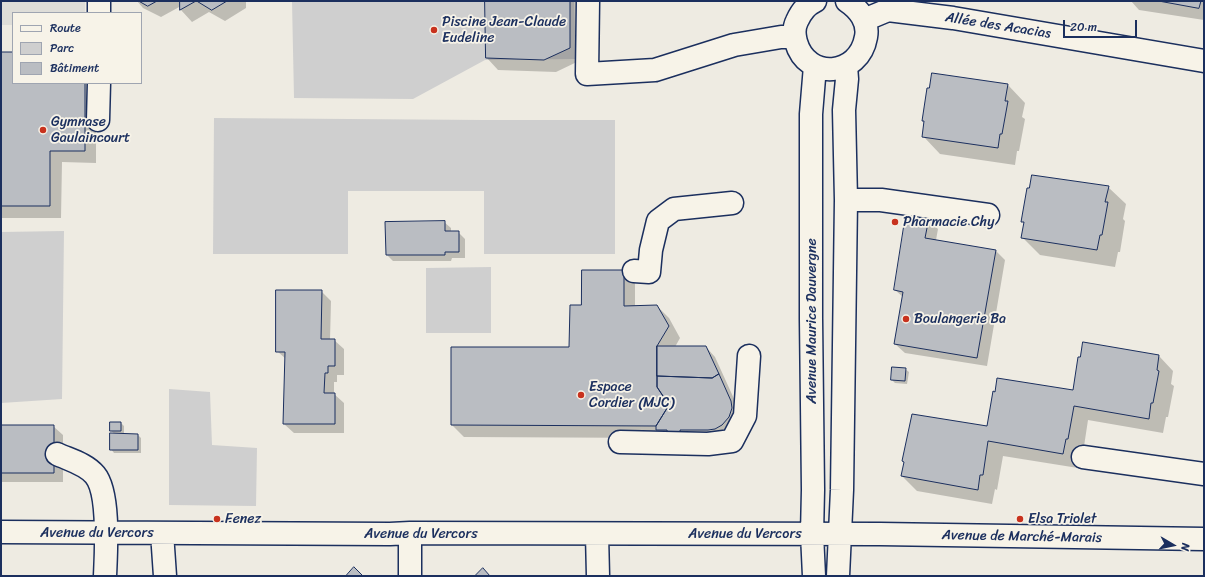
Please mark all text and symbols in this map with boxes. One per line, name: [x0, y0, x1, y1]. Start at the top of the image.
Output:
street label: Allée des Acacias: [944, 9, 1052, 43]
legend: [12, 12, 142, 84]
scale bar: [1065, 12, 1139, 38]
place label: Piscine Jean-Claude Eudeline: [442, 14, 566, 46]
text: 20 m: [1070, 16, 1097, 38]
text: Route: [50, 17, 81, 39]
marker: Piscine Jean-Claude Eudeline: [429, 25, 439, 35]
text: Parc: [50, 37, 74, 59]
text: Bâtiment: [50, 57, 99, 79]
place label: Gymnase Gaulaincourt: [51, 114, 130, 146]
marker: Gymnase Gaulaincourt: [38, 125, 48, 135]
place label: Pharmacie Chy: [903, 214, 994, 230]
marker: Pharmacie Chy: [890, 217, 900, 227]
street label: Avenue Maurice Dauvergne: [804, 238, 820, 404]
place label: Boulangerie Ba: [914, 311, 1006, 327]
marker: Boulangerie Ba: [901, 314, 911, 324]
place label: Espace Cordier (MJC): [589, 379, 674, 412]
marker: Espace Cordier (MJC): [576, 390, 586, 400]
place label: Fenez: [225, 511, 261, 527]
place label: Elsa Triolet: [1028, 511, 1096, 527]
marker: Fenez: [212, 514, 222, 524]
marker: Elsa Triolet: [1015, 514, 1025, 524]
street label: Avenue du Vercors: [40, 525, 154, 541]
north arrow: [1153, 525, 1193, 565]
street label: Avenue du Vercors: [364, 526, 478, 542]
street label: Avenue du Vercors: [688, 526, 802, 542]
street label: Avenue de Marché-Marais: [942, 527, 1102, 547]
text: N: [1175, 542, 1195, 552]

